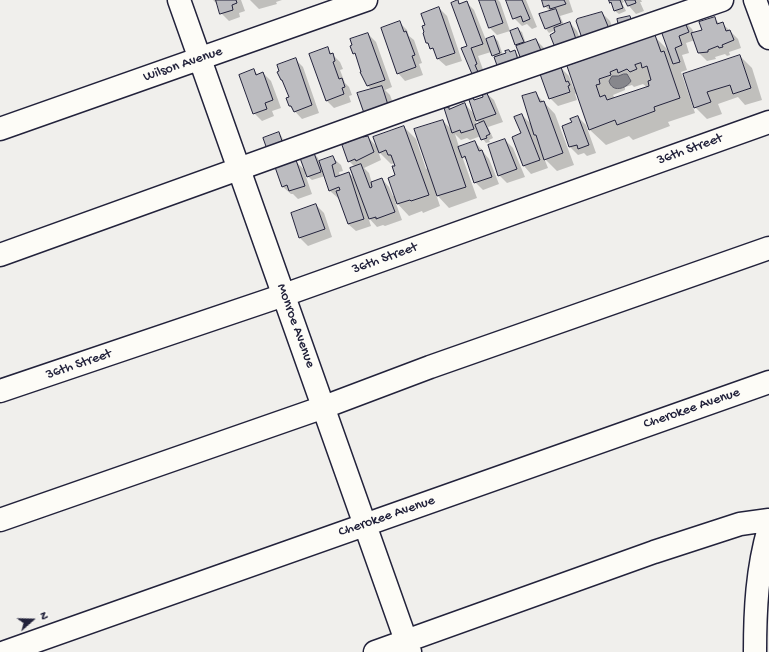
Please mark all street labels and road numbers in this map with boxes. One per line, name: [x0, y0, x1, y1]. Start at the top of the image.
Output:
street label: Wilson Avenue: [141, 44, 225, 86]
street label: 36th Street: [655, 130, 725, 170]
street label: 36th Street: [350, 239, 420, 279]
street label: Monroe Avenue: [272, 282, 318, 370]
street label: 36th Street: [44, 346, 114, 384]
street label: Cherokee Avenue: [642, 385, 742, 433]
street label: Cherokee Avenue: [337, 493, 437, 541]

